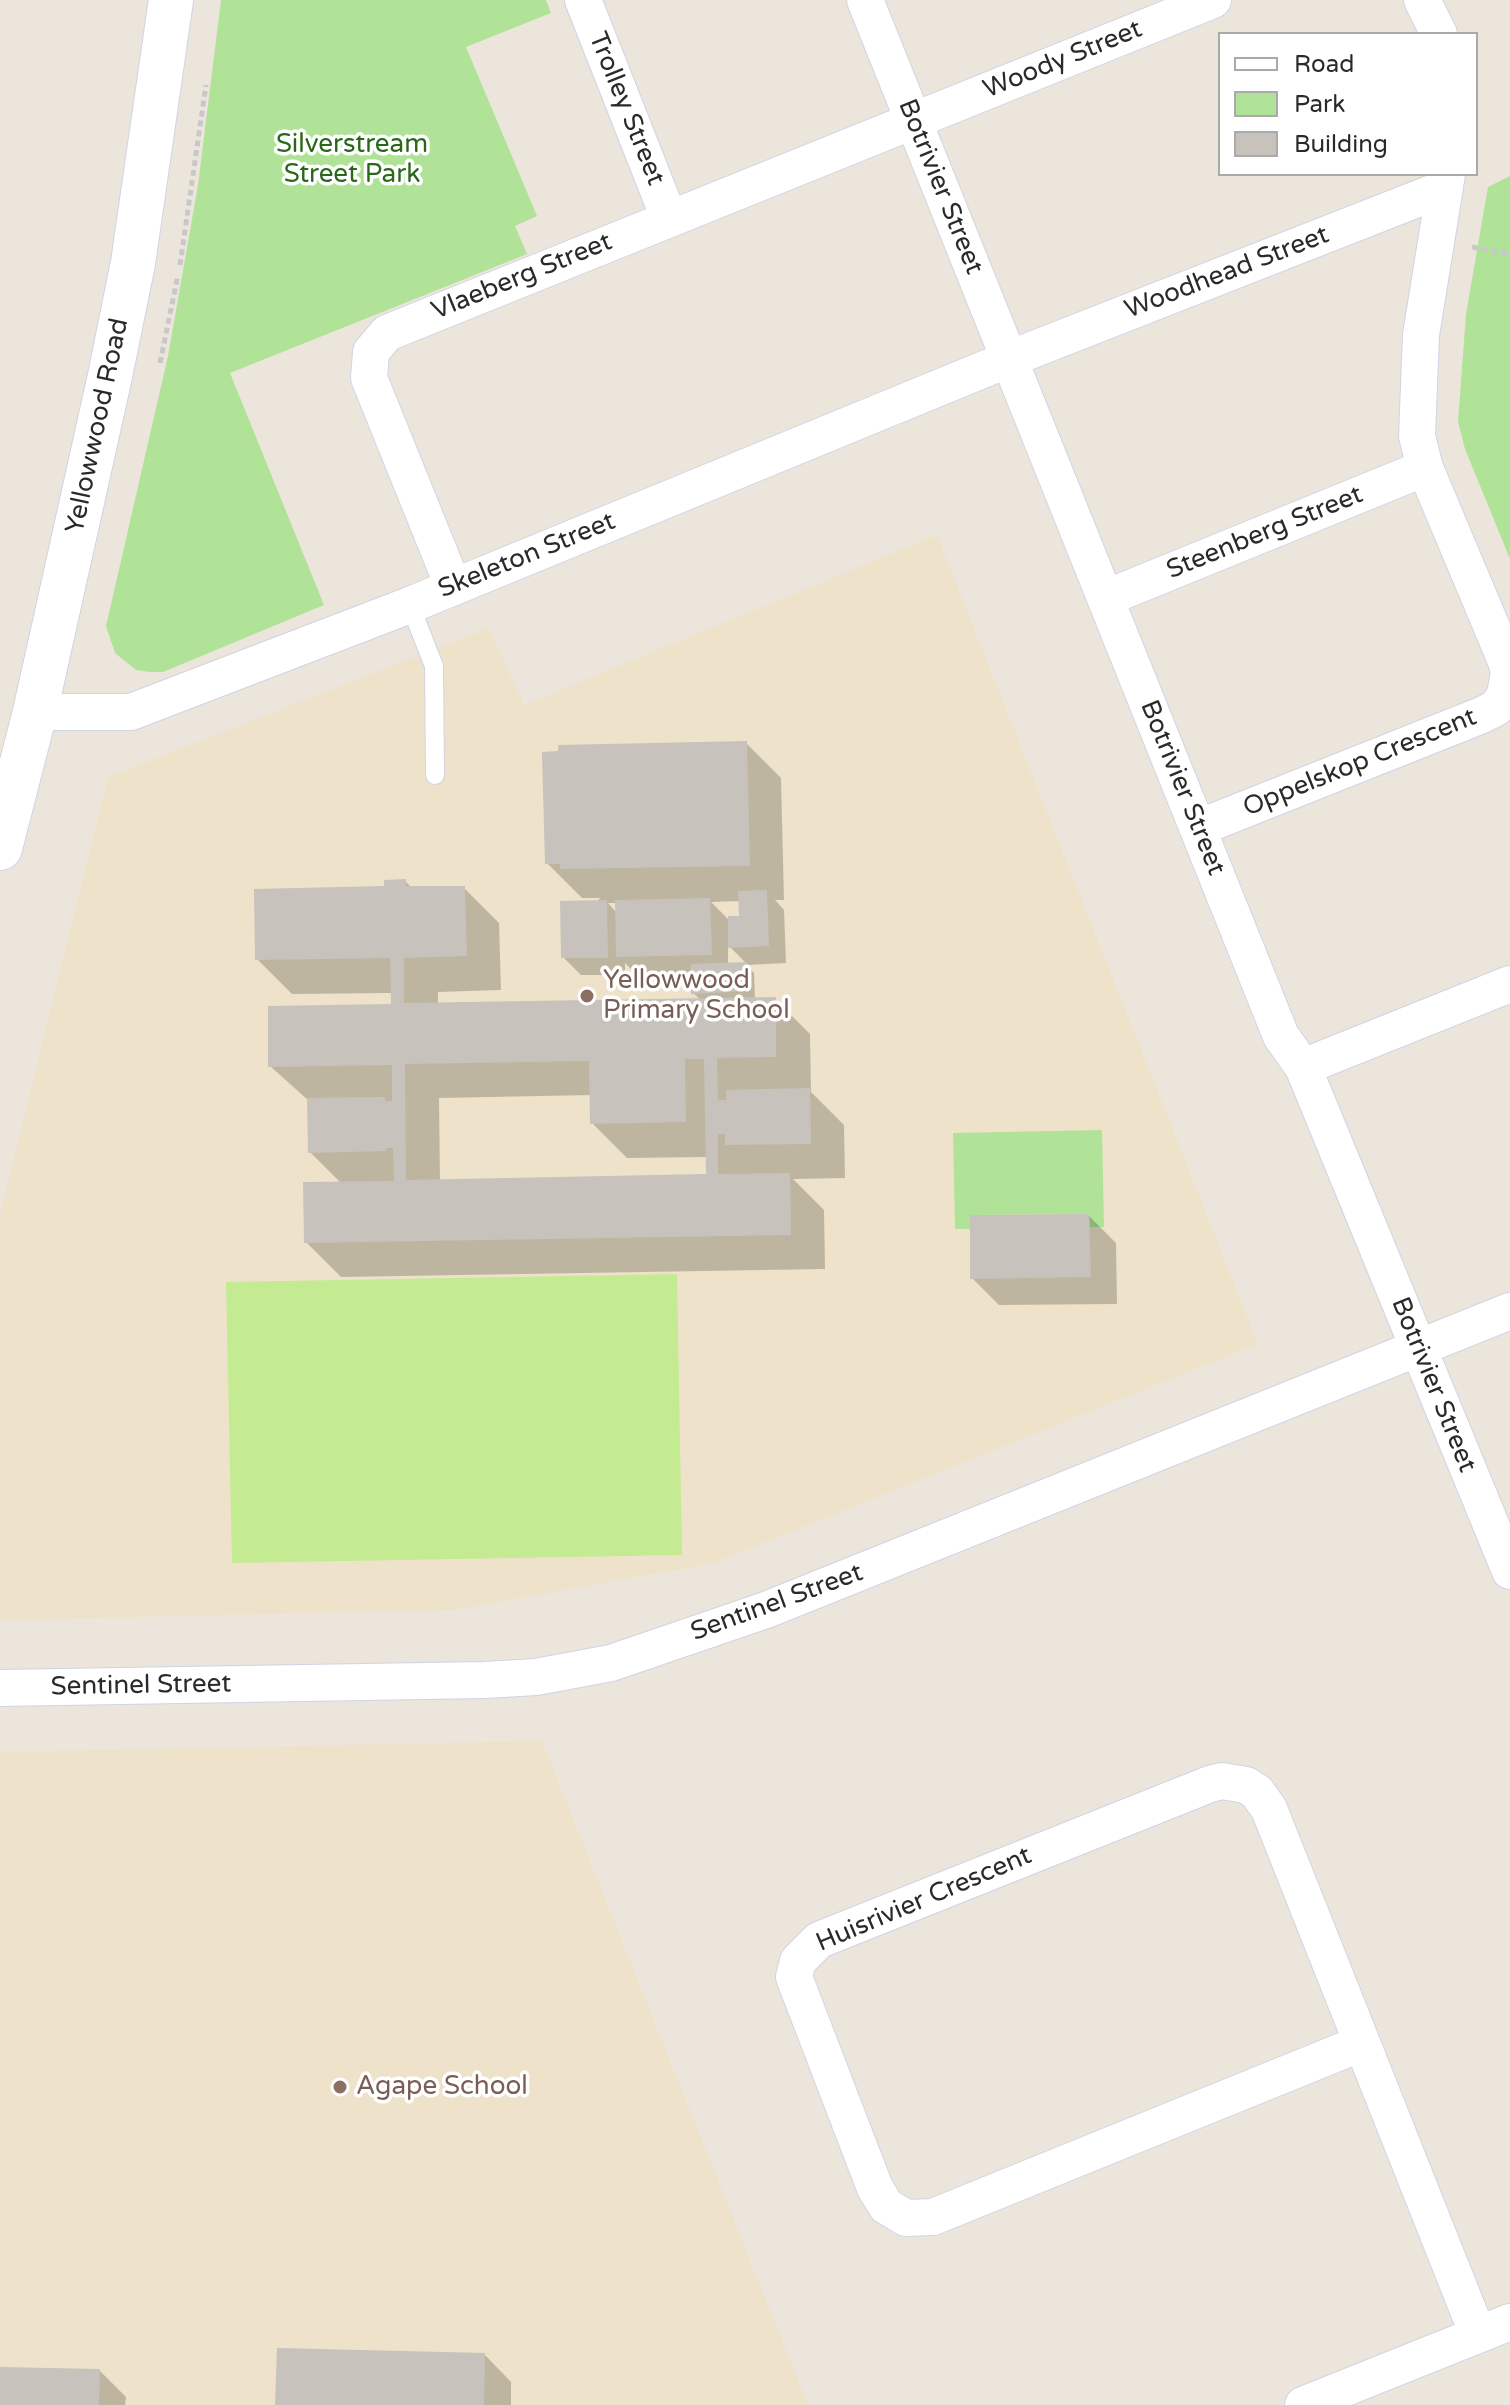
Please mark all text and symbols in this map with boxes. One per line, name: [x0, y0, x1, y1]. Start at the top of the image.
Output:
street label: Woody Street: [979, 14, 1147, 106]
street label: Trolley Street: [581, 28, 671, 190]
legend: [1218, 32, 1478, 176]
text: Road: [1294, 50, 1354, 79]
text: Park: [1294, 90, 1345, 119]
street label: Botrivier Street: [891, 95, 989, 279]
park label: Silverstream Street Park: [276, 129, 428, 190]
text: Building: [1294, 130, 1388, 159]
street label: Woodhead Street: [1121, 220, 1333, 326]
street label: Vlaeberg Street: [427, 227, 617, 327]
street label: Yellowwood Road: [60, 316, 136, 536]
street label: Steenberg Street: [1162, 479, 1368, 587]
street label: Skeleton Street: [434, 506, 620, 606]
street label: Botrivier Street: [1133, 696, 1231, 880]
street label: Oppelskop Crescent: [1239, 702, 1481, 824]
place label: Yellowwood Primary School: [603, 965, 790, 1026]
marker: Yellowwood Primary School: [578, 987, 596, 1005]
street label: Botrivier Street: [1384, 1293, 1482, 1477]
street label: Sentinel Street: [687, 1557, 867, 1649]
street label: Sentinel Street: [50, 1669, 232, 1703]
street label: Huisrivier Crescent: [812, 1841, 1036, 1959]
place label: Agape School: [356, 2071, 528, 2103]
marker: Agape School: [331, 2078, 349, 2096]

